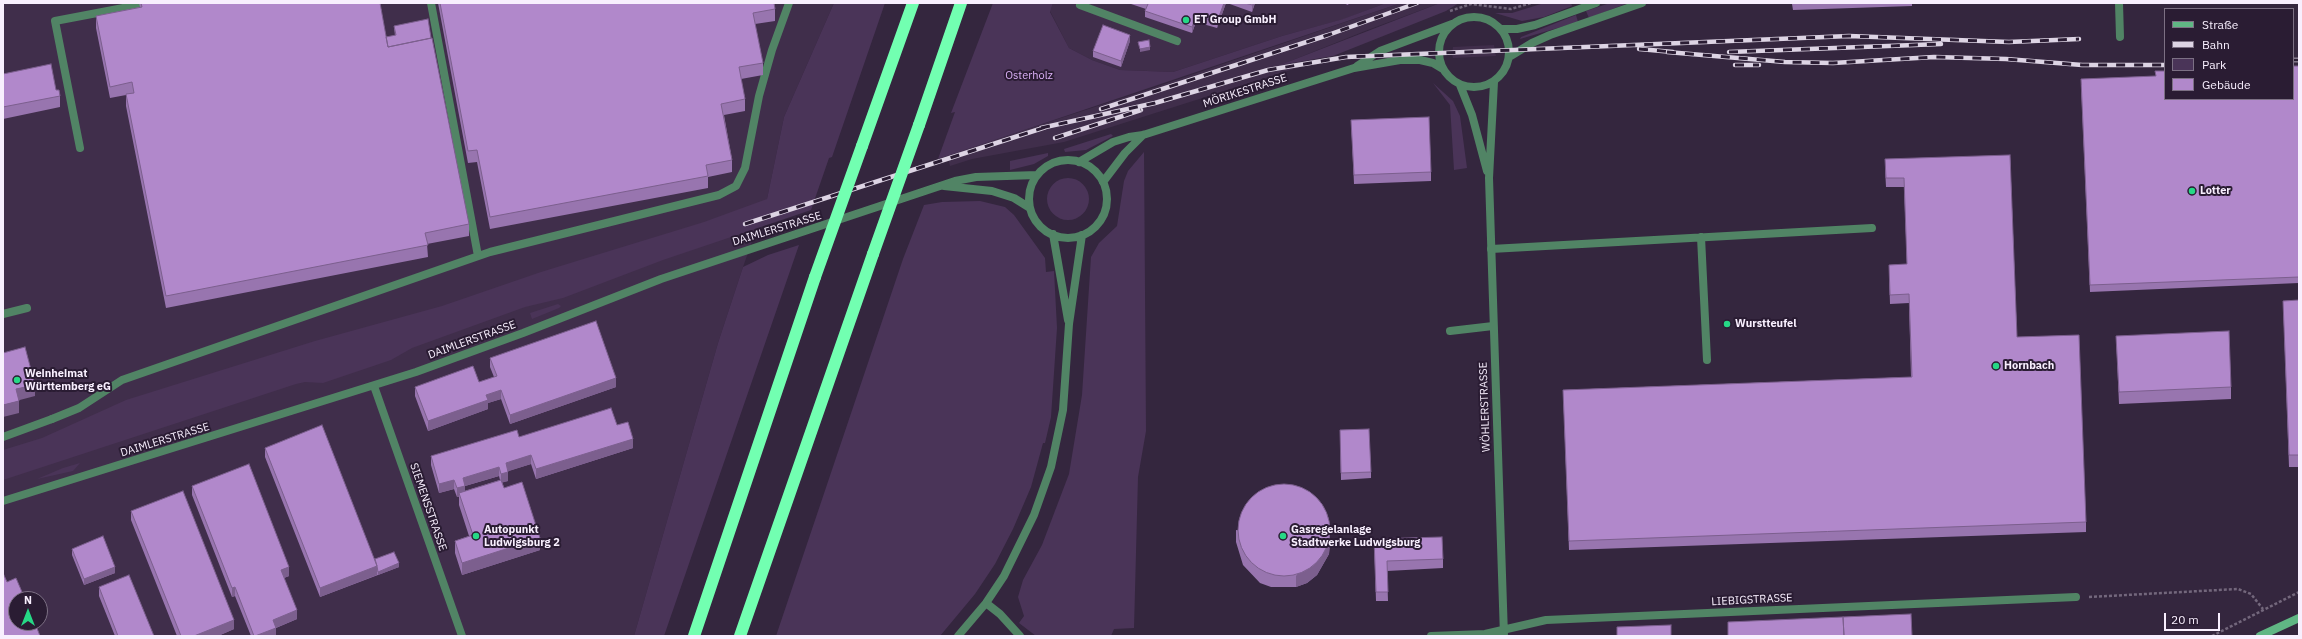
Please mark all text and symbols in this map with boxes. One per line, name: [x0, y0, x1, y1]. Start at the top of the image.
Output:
legend: [2164, 8, 2294, 100]
place label: ET Group GmbH: [1194, 13, 1276, 27]
marker: ET Group GmbH: [1181, 15, 1191, 25]
text: Straße: [2202, 17, 2238, 32]
text: Bahn: [2202, 37, 2230, 52]
text: Park: [2202, 57, 2226, 72]
park label: Osterholz: [1005, 69, 1053, 83]
street label: MÖRIKESTRASSE: [1201, 71, 1289, 111]
text: Gebäude: [2202, 77, 2251, 92]
place label: Lotter: [2200, 184, 2231, 198]
marker: Lotter: [2187, 186, 2197, 196]
street label: DAIMLERSTRASSE: [731, 209, 823, 249]
place label: Wurstteufel: [1735, 317, 1797, 331]
street label: DAIMLERSTRASSE: [426, 318, 518, 362]
marker: Wurstteufel: [1722, 319, 1732, 329]
place label: Hornbach: [2004, 359, 2054, 373]
marker: Hornbach: [1991, 361, 2001, 371]
street label: WÖHLERSTRASSE: [1477, 362, 1493, 452]
place label: Weinheimat Württemberg eG: [25, 367, 111, 393]
marker: Weinheimat Württemberg eG: [12, 375, 22, 385]
street label: DAIMLERSTRASSE: [119, 420, 211, 460]
street label: SIEMENSSTRASSE: [407, 461, 449, 553]
place label: Autopunkt Ludwigsburg 2: [484, 523, 560, 549]
place label: Gasregelanlage Stadtwerke Ludwigsburg: [1291, 523, 1420, 549]
marker: Autopunkt Ludwigsburg 2: [471, 531, 481, 541]
marker: Gasregelanlage Stadtwerke Ludwigsburg: [1278, 531, 1288, 541]
north arrow: [8, 591, 48, 631]
street label: LIEBIGSTRASSE: [1711, 591, 1793, 609]
text: N: [24, 593, 32, 607]
scale bar: [2166, 605, 2222, 631]
text: 20 m: [2171, 612, 2199, 627]

